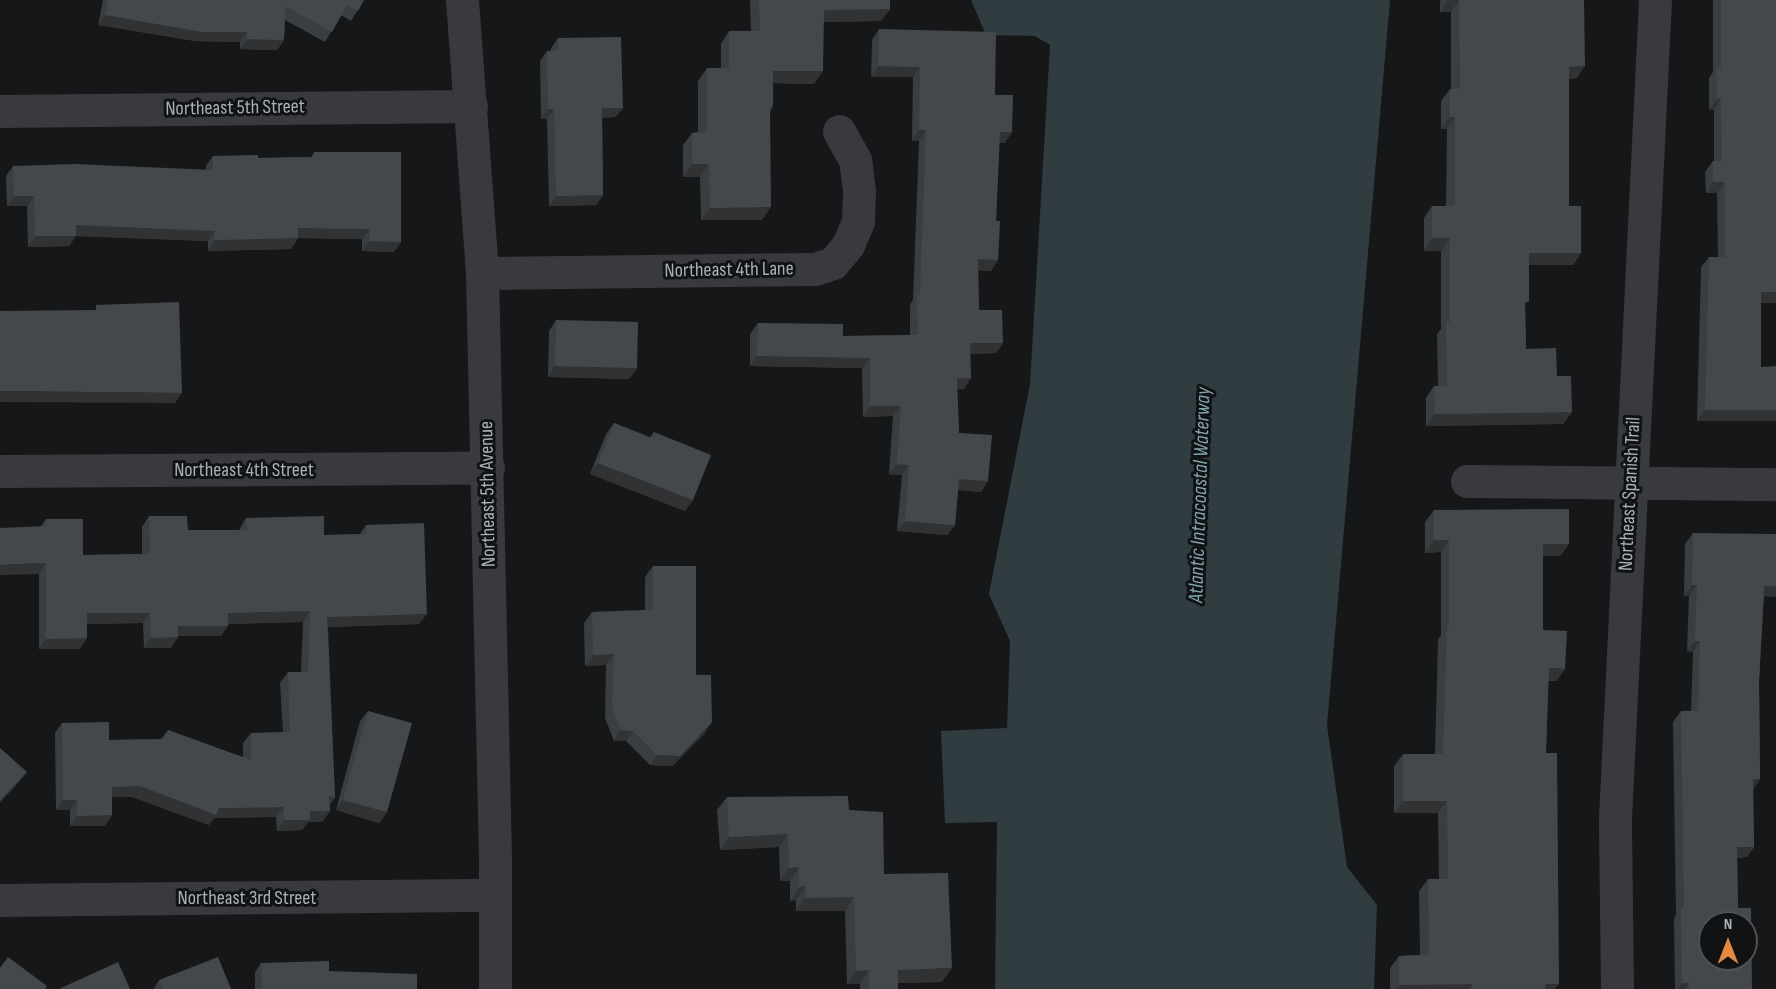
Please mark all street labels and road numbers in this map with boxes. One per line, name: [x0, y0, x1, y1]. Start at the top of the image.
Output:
street label: Northeast 5th Street: [165, 95, 305, 121]
street label: Northeast 4th Lane: [664, 257, 794, 283]
street label: Northeast Spanish Trail: [1614, 416, 1646, 572]
street label: Northeast 5th Avenue: [475, 421, 501, 567]
street label: Northeast 4th Street: [174, 458, 314, 482]
street label: Northeast 3rd Street: [178, 886, 316, 910]

